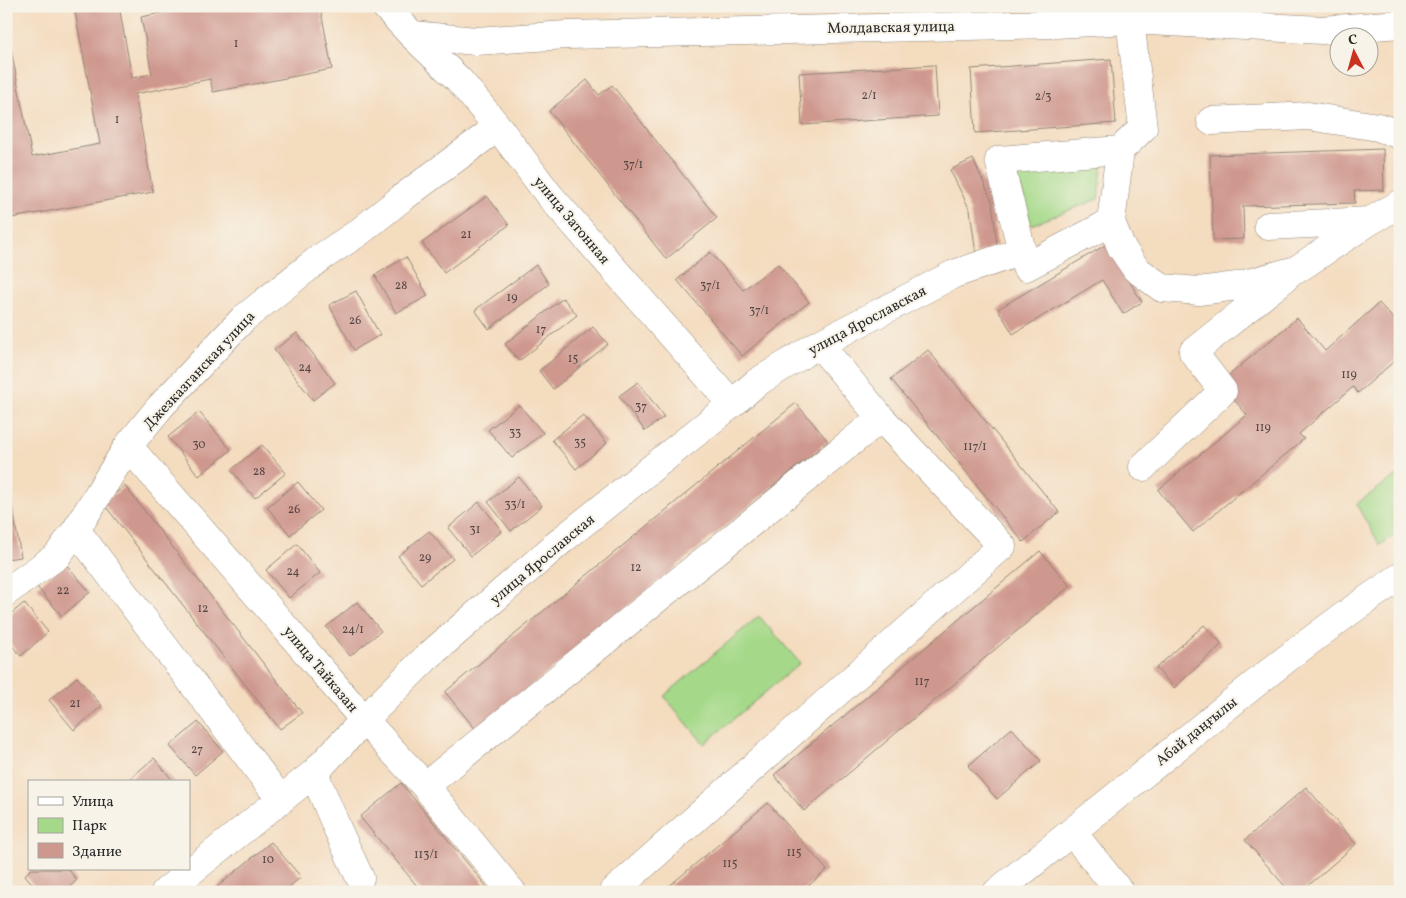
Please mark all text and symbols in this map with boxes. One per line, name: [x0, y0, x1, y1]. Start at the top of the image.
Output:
street label: Молдавская улица: [827, 17, 955, 40]
north arrow: [1328, 28, 1378, 78]
text: С: [1347, 31, 1358, 50]
house number: 1: [234, 36, 238, 52]
house number: 2/1: [861, 88, 877, 104]
house number: 2/3: [1035, 89, 1051, 105]
house number: 1: [115, 112, 119, 128]
house number: 37/1: [623, 157, 643, 173]
street label: улица Затонная: [528, 172, 614, 270]
house number: 21: [460, 227, 472, 243]
house number: 28: [395, 278, 407, 294]
house number: 37/1: [700, 278, 720, 294]
street label: улица Ярославская: [805, 281, 931, 361]
house number: 19: [507, 290, 517, 306]
house number: 37/1: [749, 303, 769, 319]
street label: Джезказганская улица: [139, 307, 261, 435]
house number: 26: [349, 313, 361, 329]
house number: 17: [536, 322, 546, 338]
house number: 15: [568, 351, 578, 367]
house number: 24: [298, 360, 312, 376]
house number: 119: [1341, 367, 1357, 383]
house number: 37: [635, 399, 647, 415]
house number: 119: [1255, 420, 1271, 436]
house number: 33: [509, 425, 521, 441]
house number: 35: [574, 435, 586, 451]
house number: 30: [192, 437, 206, 453]
house number: 117/1: [963, 439, 987, 455]
house number: 28: [253, 464, 265, 480]
house number: 33/1: [505, 497, 525, 513]
house number: 26: [288, 502, 300, 518]
street label: улица Ярославская: [486, 510, 600, 610]
house number: 31: [470, 522, 480, 538]
house number: 29: [419, 550, 431, 566]
house number: 12: [630, 560, 642, 576]
house number: 24: [286, 564, 300, 580]
house number: 22: [57, 583, 69, 599]
house number: 12: [197, 601, 209, 617]
street label: улица Тайказан: [277, 622, 362, 718]
house number: 24/1: [342, 622, 364, 638]
house number: 117: [914, 674, 930, 690]
street label: Абай даңғылы: [1152, 692, 1243, 772]
house number: 21: [69, 696, 81, 712]
house number: 27: [191, 742, 203, 758]
legend: [28, 780, 190, 870]
text: Улица: [72, 792, 114, 813]
text: Парк: [72, 816, 107, 837]
text: Здание: [72, 842, 122, 863]
house number: 115: [786, 845, 802, 861]
house number: 113/1: [414, 847, 438, 863]
house number: 10: [262, 852, 274, 868]
house number: 115: [722, 856, 738, 872]

